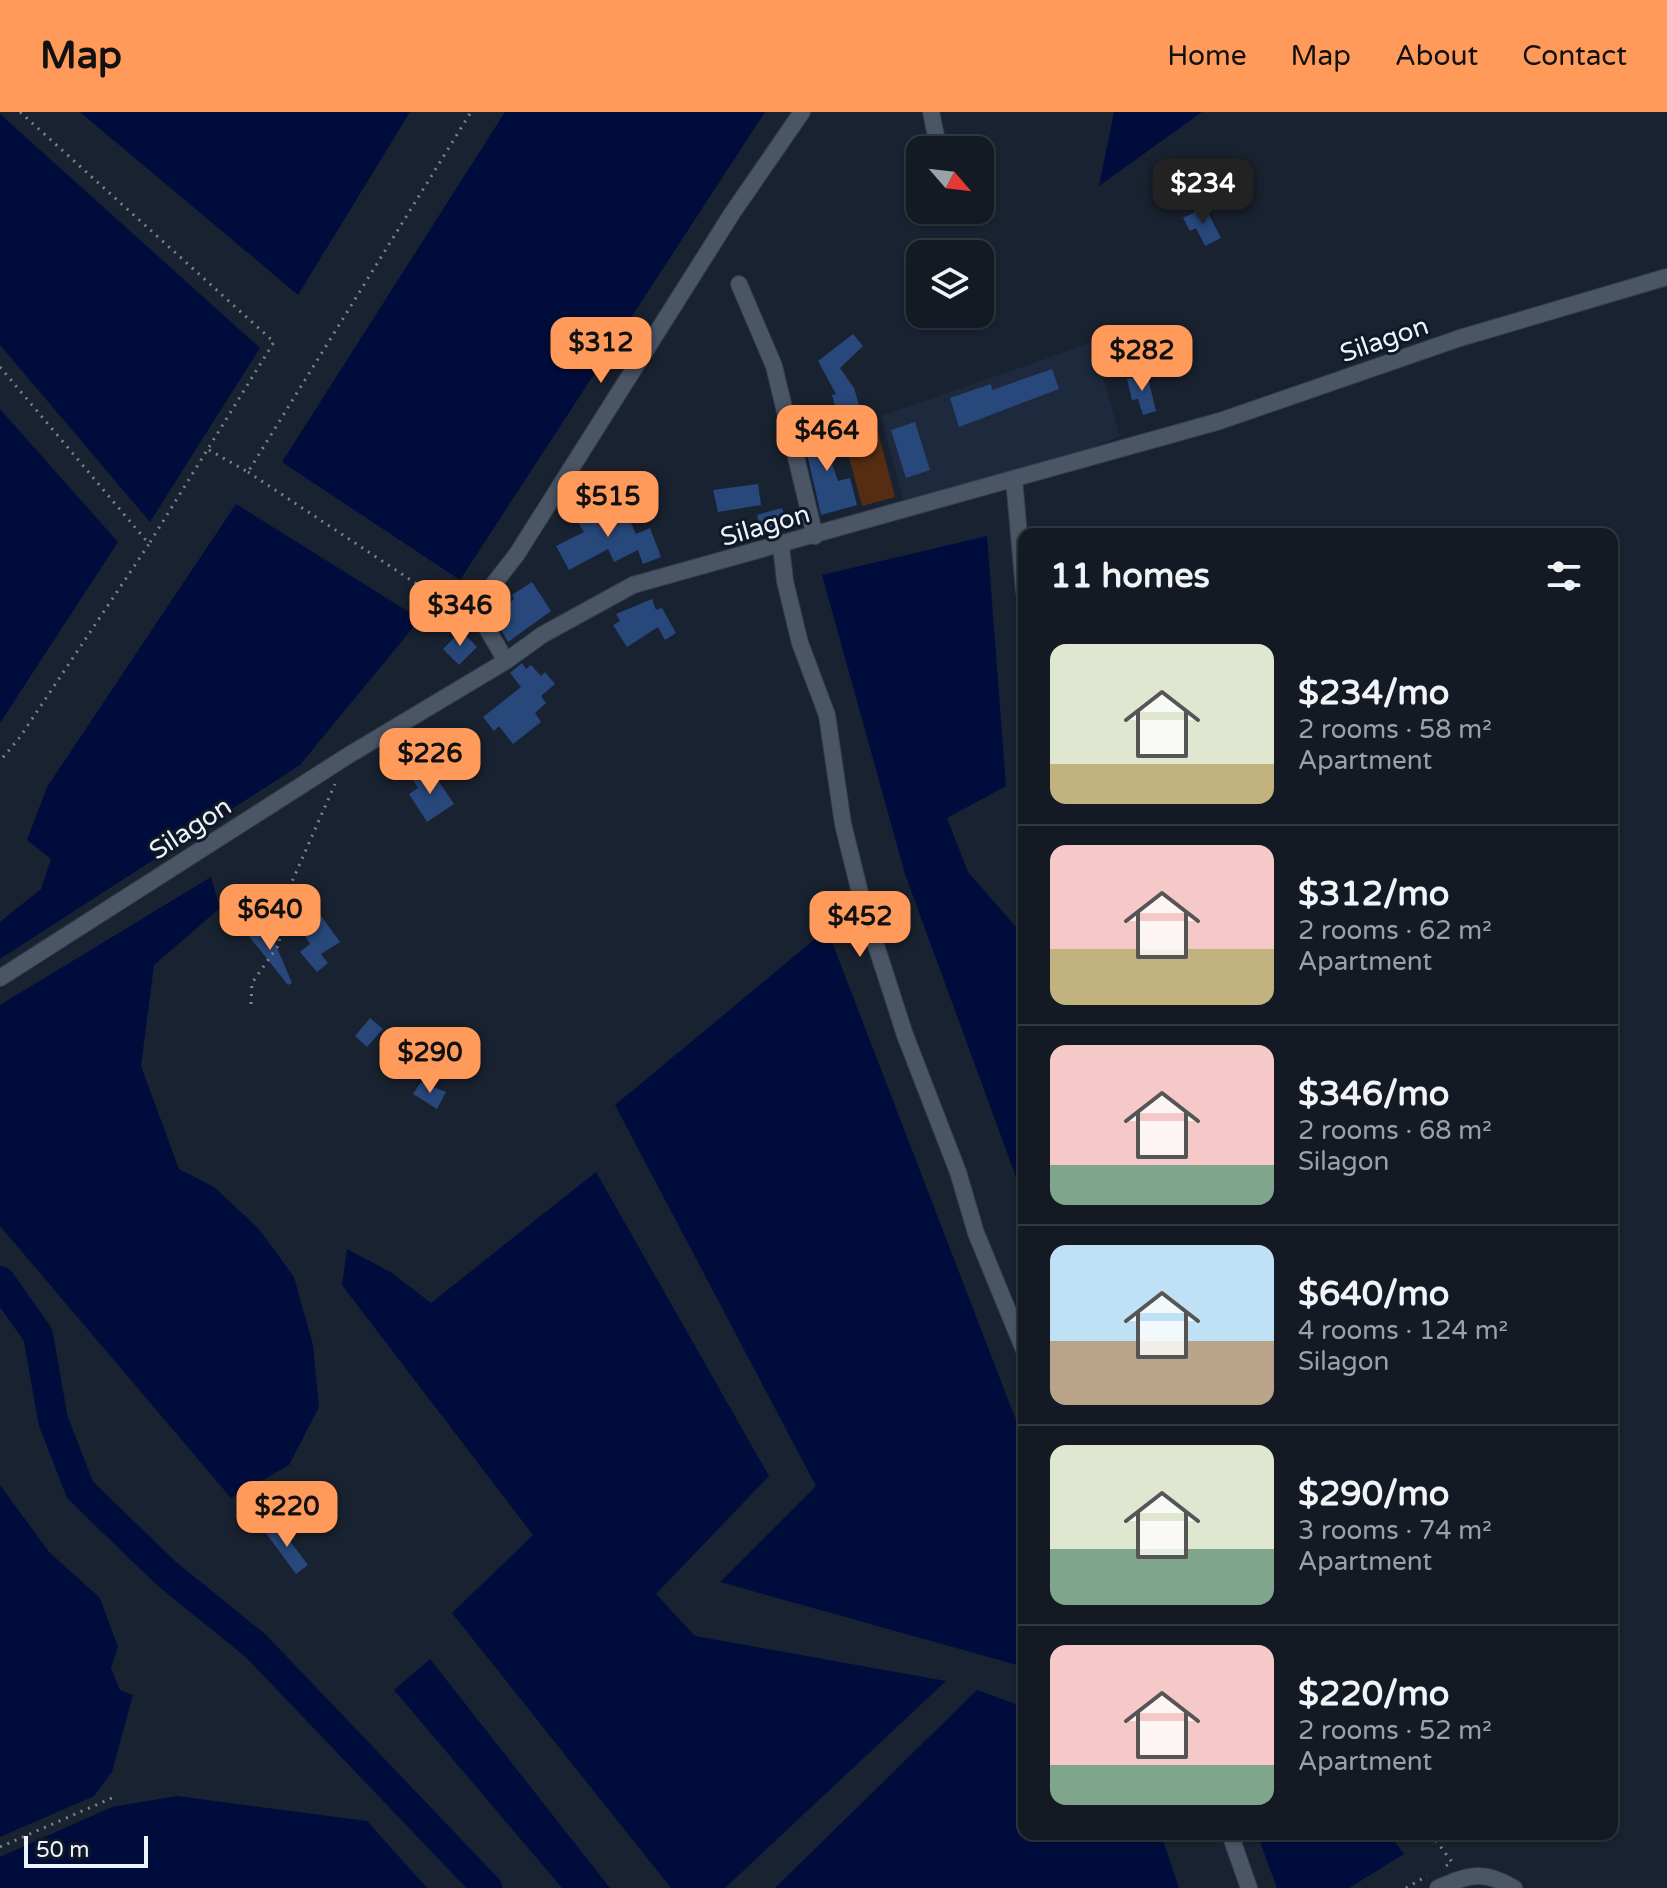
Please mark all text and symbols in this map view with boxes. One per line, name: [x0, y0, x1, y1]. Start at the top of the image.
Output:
text: Map: [40, 33, 122, 79]
text: Home: [1167, 39, 1247, 73]
text: Map: [1291, 39, 1351, 73]
text: About: [1395, 39, 1478, 73]
text: Contact: [1522, 39, 1627, 73]
north arrow: [906, 136, 994, 224]
map controls: [906, 136, 994, 328]
pin: $234: [1156, 158, 1250, 226]
text: $234: [1170, 168, 1236, 199]
button: layers: [906, 240, 994, 328]
street label: Silagon: [1336, 310, 1432, 369]
pin: $312: [554, 317, 648, 385]
pin: $282: [1095, 325, 1189, 393]
text: $312: [568, 327, 634, 358]
text: $282: [1109, 335, 1175, 366]
pin: $464: [780, 405, 874, 473]
text: $464: [794, 415, 860, 446]
pin: $515: [561, 471, 655, 539]
text: $515: [575, 481, 641, 512]
street label: Silagon: [717, 498, 813, 553]
icon: filters: [1542, 554, 1586, 598]
text: 11 homes: [1050, 556, 1210, 597]
pin: $346: [413, 580, 507, 648]
text: $346: [427, 590, 493, 621]
text: $234/mo: [1298, 673, 1449, 714]
icon: home: [1114, 676, 1210, 772]
text: 2 rooms · 58 m²: [1298, 714, 1492, 745]
pin: $226: [383, 728, 477, 796]
text: $226: [397, 738, 463, 769]
text: Apartment: [1298, 745, 1432, 776]
street label: Silagon: [144, 791, 237, 866]
text: $312/mo: [1298, 874, 1449, 915]
icon: home: [1114, 877, 1210, 973]
pin: $640: [223, 884, 317, 952]
pin: $452: [813, 891, 907, 959]
text: $640: [237, 894, 303, 925]
text: $452: [827, 901, 893, 932]
text: 2 rooms · 62 m²: [1298, 915, 1492, 946]
text: Apartment: [1298, 946, 1432, 977]
pin: $290: [383, 1027, 477, 1095]
text: $290: [397, 1037, 463, 1068]
text: $346/mo: [1298, 1074, 1449, 1115]
icon: home: [1114, 1077, 1210, 1173]
text: 2 rooms · 68 m²: [1298, 1115, 1492, 1146]
text: Silagon: [1298, 1146, 1389, 1177]
text: $640/mo: [1298, 1274, 1449, 1315]
icon: home: [1114, 1277, 1210, 1373]
text: 4 rooms · 124 m²: [1298, 1315, 1508, 1346]
text: Silagon: [1298, 1346, 1389, 1377]
text: $290/mo: [1298, 1474, 1449, 1515]
icon: home: [1114, 1477, 1210, 1573]
pin: $220: [240, 1481, 334, 1549]
text: $220: [254, 1491, 320, 1522]
text: 3 rooms · 74 m²: [1298, 1515, 1492, 1546]
text: Apartment: [1298, 1546, 1432, 1577]
text: $220/mo: [1298, 1674, 1449, 1715]
icon: home: [1114, 1677, 1210, 1773]
text: 2 rooms · 52 m²: [1298, 1715, 1492, 1746]
text: Apartment: [1298, 1746, 1432, 1777]
scale bar: [24, 1832, 148, 1868]
text: 50 m: [36, 1837, 90, 1863]

